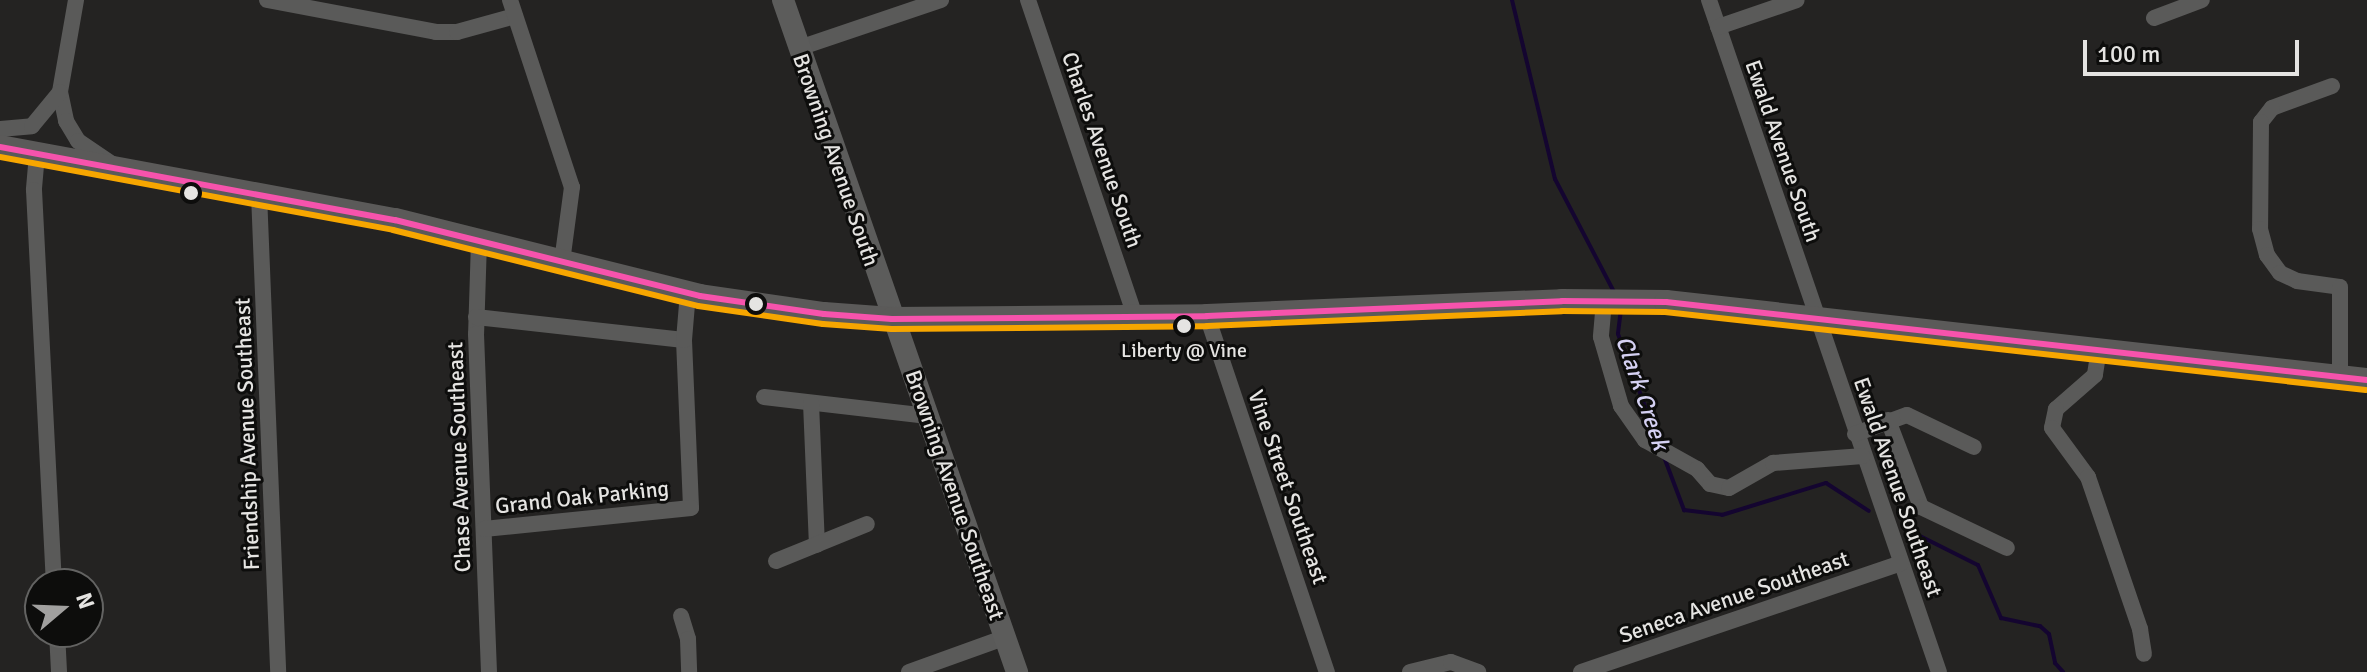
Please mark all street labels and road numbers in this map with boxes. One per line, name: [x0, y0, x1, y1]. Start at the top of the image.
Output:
street label: Charles Avenue South: [1056, 49, 1148, 251]
street label: Browning Avenue South: [787, 50, 885, 270]
street label: Ewald Avenue South: [1739, 56, 1827, 246]
street label: Friendship Avenue Southeast: [229, 297, 265, 571]
street label: Chase Avenue Southeast: [442, 341, 476, 573]
street label: Browning Avenue Southeast: [900, 366, 1010, 624]
street label: Ewald Avenue Southeast: [1848, 374, 1948, 600]
street label: Vine Street Southeast: [1242, 387, 1334, 587]
street label: Grand Oak Parking: [494, 475, 670, 519]
street label: Seneca Avenue Southeast: [1616, 545, 1852, 649]

